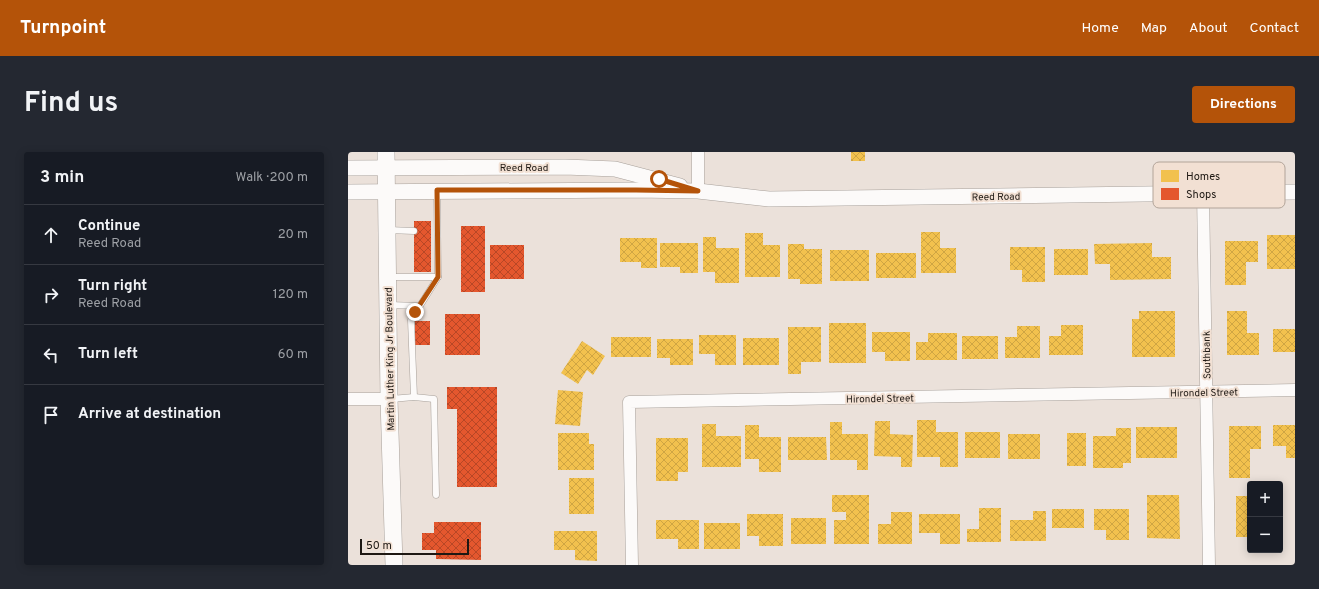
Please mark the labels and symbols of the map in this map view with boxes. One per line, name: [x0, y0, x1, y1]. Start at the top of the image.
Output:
street label: Reed Road: [500, 162, 548, 175]
legend: [1153, 162, 1285, 208]
route start: [650, 170, 668, 188]
text: Homes: [1186, 170, 1220, 184]
text: Shops: [1186, 188, 1216, 202]
street label: Reed Road: [972, 191, 1020, 204]
street label: Martin Luther King Jr Boulevard: [383, 287, 398, 431]
route end: [406, 303, 424, 321]
street label: Southbank: [1201, 331, 1214, 379]
street label: Hirondel Street: [1170, 386, 1238, 401]
street label: Hirondel Street: [846, 392, 914, 407]
scale bar: [360, 537, 469, 556]

